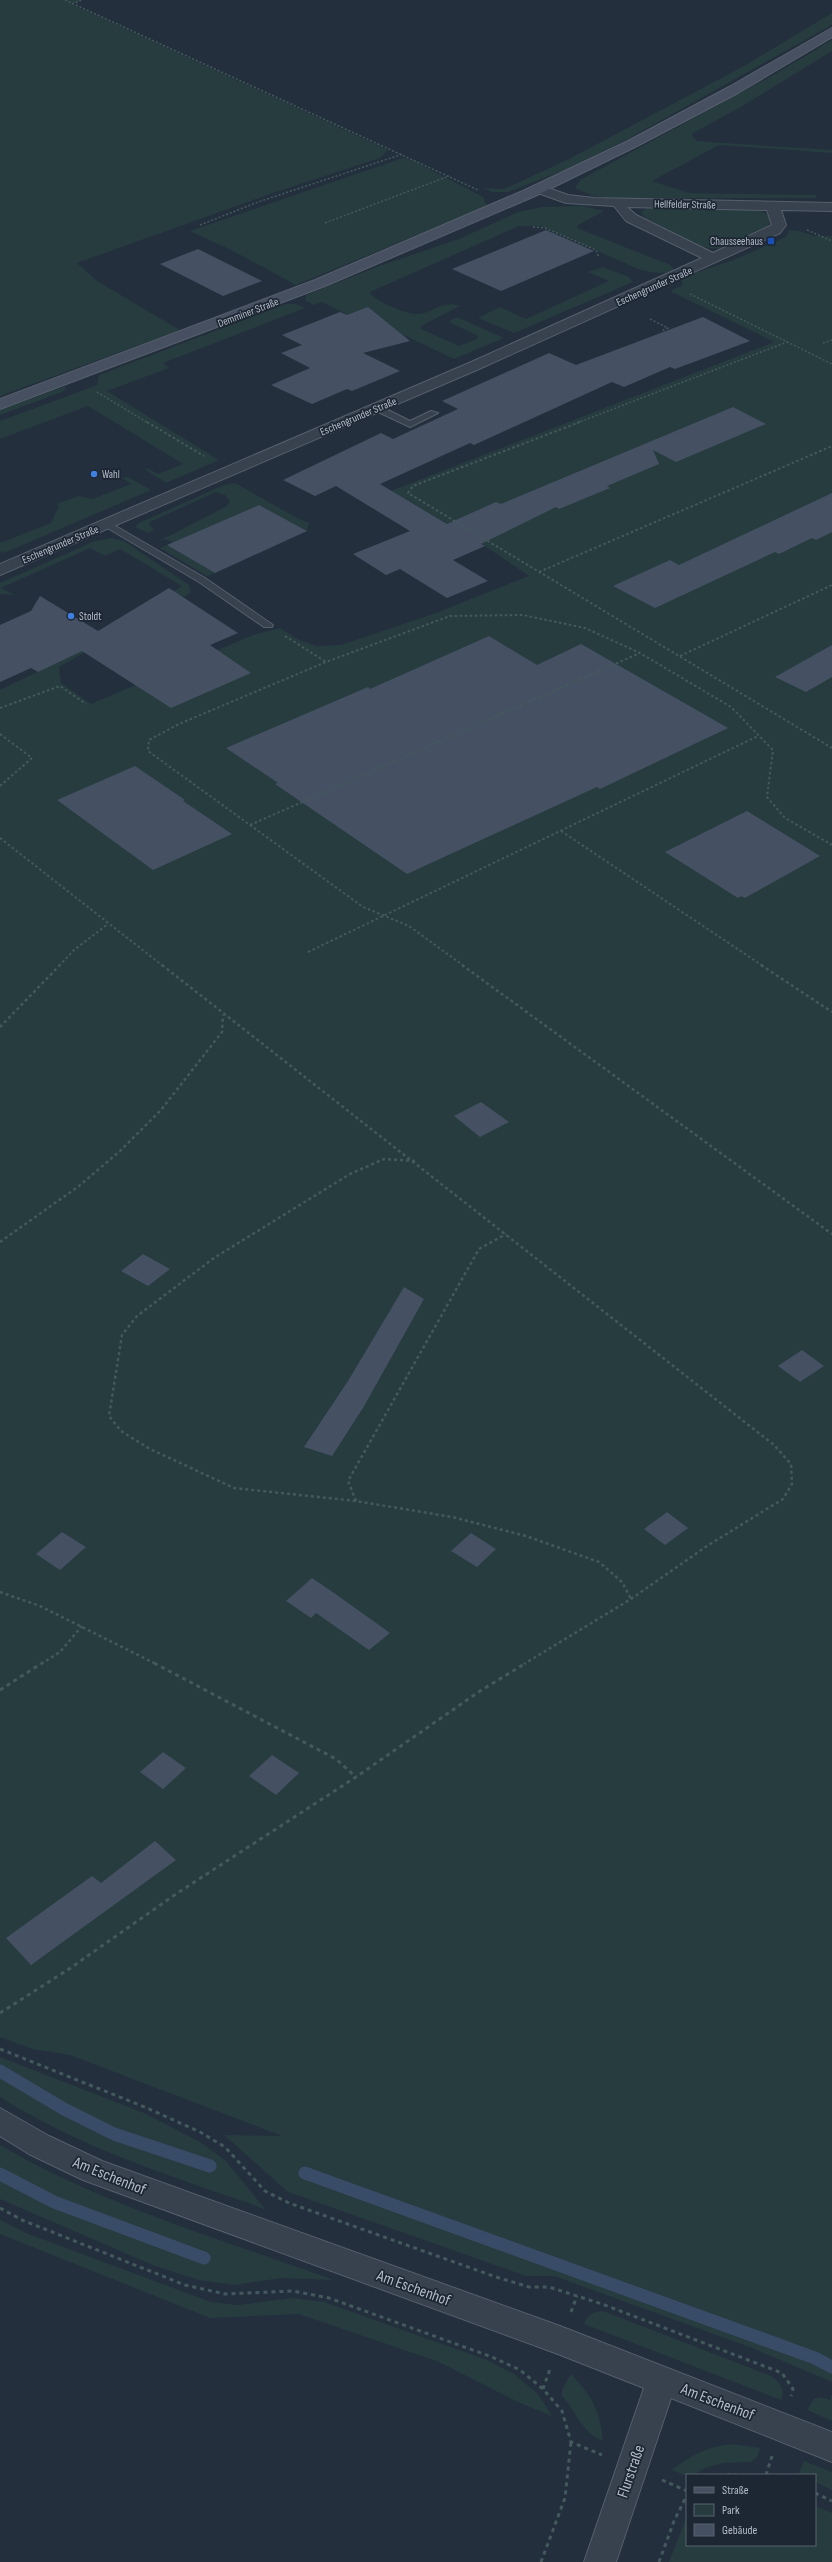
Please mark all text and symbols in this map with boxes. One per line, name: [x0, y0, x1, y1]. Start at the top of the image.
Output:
street label: Hellfelder Straße: [654, 197, 716, 212]
place label: Chausseehaus: [710, 235, 763, 248]
marker: Chausseehaus: [766, 236, 776, 246]
street label: Eschengrunder Straße: [614, 264, 694, 309]
street label: Demminer Straße: [216, 295, 281, 330]
street label: Eschengrunder Straße: [318, 394, 398, 438]
place label: Wahl: [102, 468, 120, 481]
marker: Wahl: [89, 469, 99, 479]
street label: Eschengrunder Straße: [20, 522, 100, 566]
place label: Stoldt: [79, 610, 102, 623]
marker: Stoldt: [66, 611, 76, 621]
street label: Am Eschenhof: [69, 2153, 149, 2200]
street label: Am Eschenhof: [373, 2266, 453, 2311]
street label: Am Eschenhof: [677, 2379, 757, 2425]
street label: Flurstraße: [614, 2443, 649, 2500]
legend: [686, 2474, 816, 2546]
text: Straße: [722, 2483, 749, 2498]
text: Park: [722, 2503, 740, 2518]
text: Gebäude: [722, 2523, 757, 2538]

